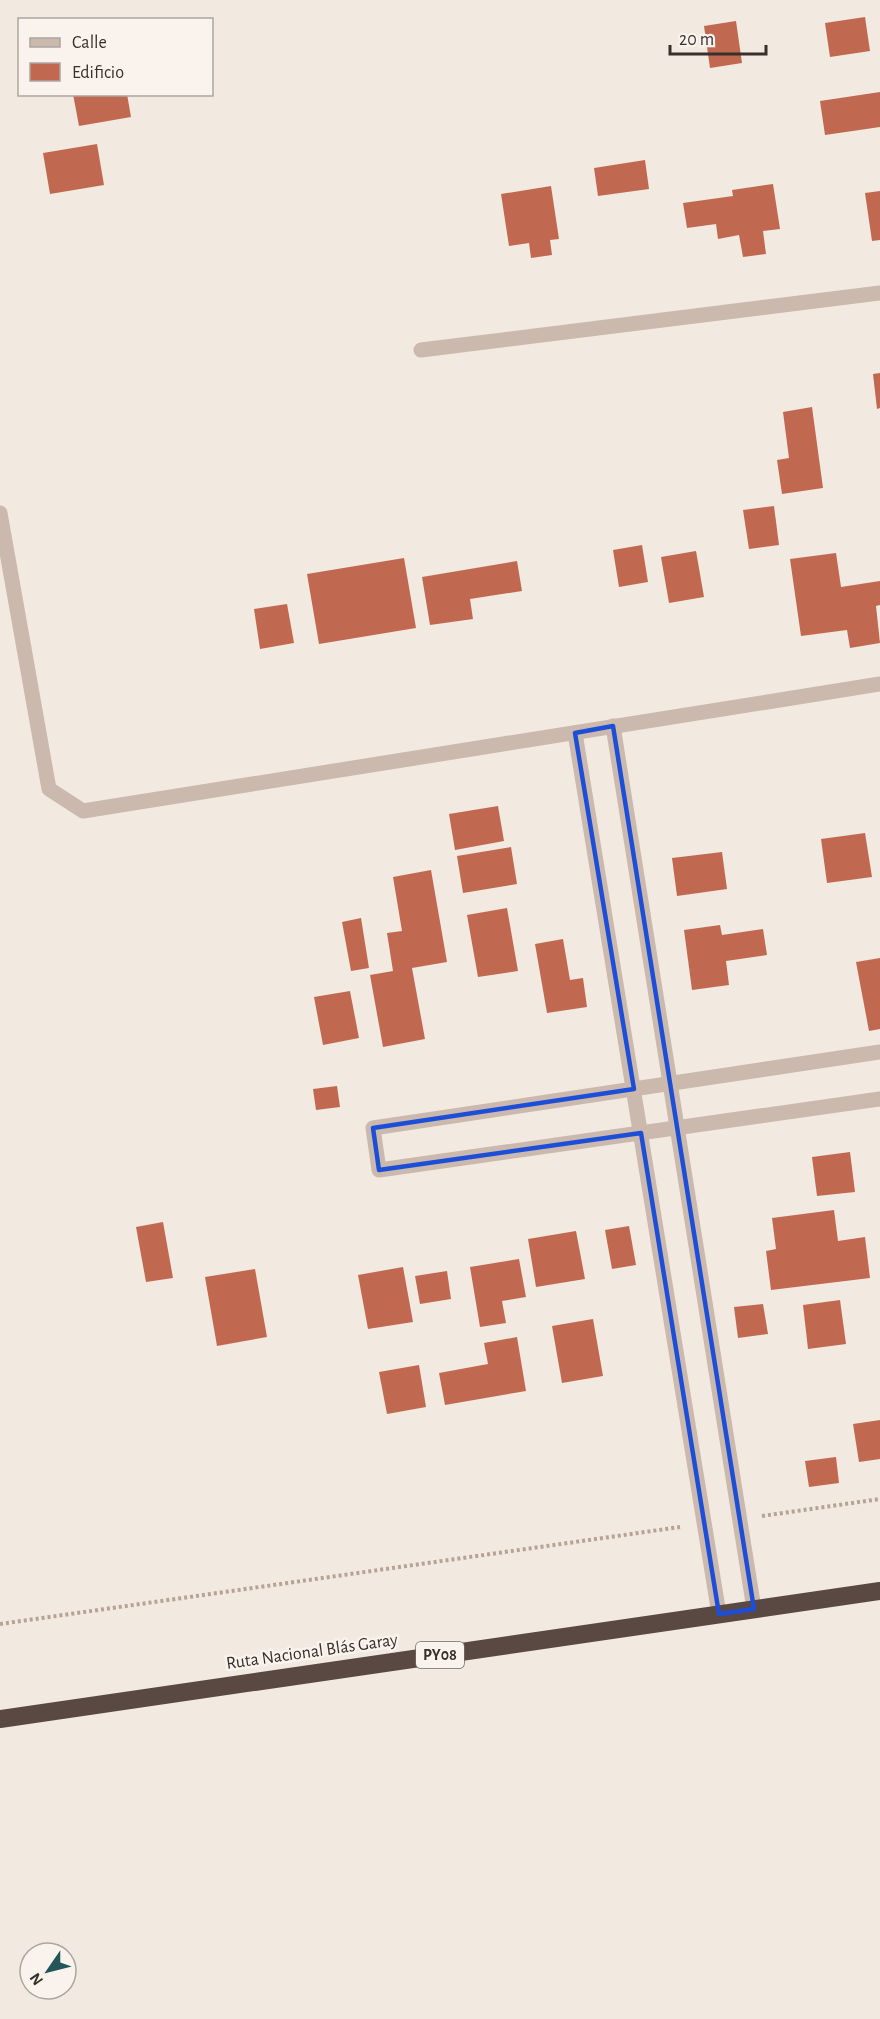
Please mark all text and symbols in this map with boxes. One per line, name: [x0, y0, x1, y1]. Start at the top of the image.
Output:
legend: [18, 18, 213, 96]
scale bar: [670, 18, 766, 56]
text: 20 m: [679, 31, 714, 49]
text: Calle: [72, 34, 107, 52]
text: Edificio: [72, 64, 124, 82]
street label: Ruta Nacional Blás Garay: [225, 1631, 399, 1673]
road number: PY08: [416, 1642, 464, 1668]
north arrow: [18, 1941, 78, 2001]
text: N: [27, 1970, 46, 1988]

